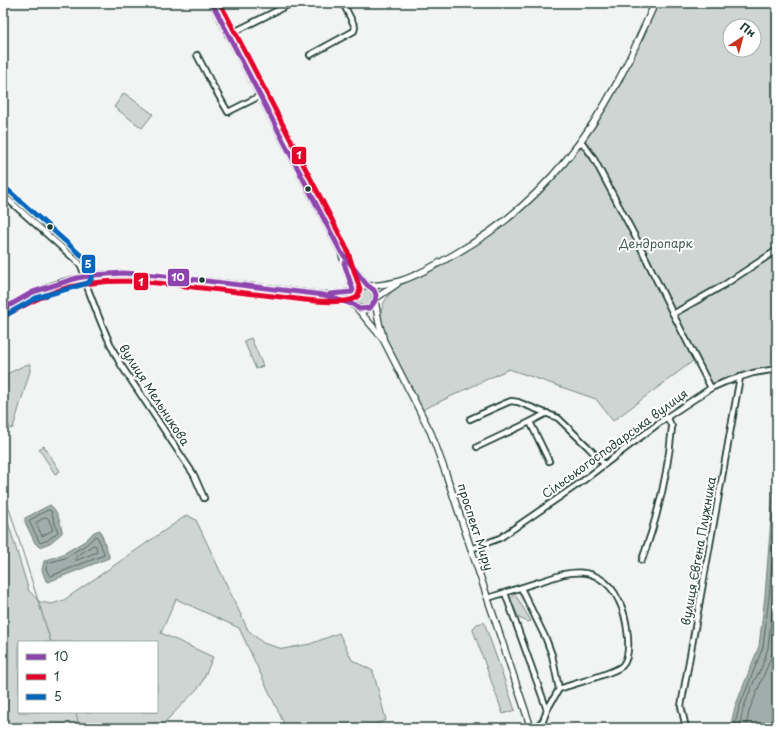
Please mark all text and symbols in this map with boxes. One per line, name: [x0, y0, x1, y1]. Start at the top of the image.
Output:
north arrow: [722, 18, 762, 58]
text: Пн: [737, 18, 760, 41]
line badge: 1: [291, 146, 307, 165]
text: 1: [296, 146, 302, 163]
unlabelled marker: [303, 184, 313, 194]
unlabelled marker: [45, 222, 55, 232]
park label: Дендропарк: [618, 234, 694, 252]
line badge: 5: [81, 254, 96, 274]
text: 5: [84, 255, 92, 272]
line badge: 10: [167, 268, 190, 287]
text: 10: [171, 268, 185, 285]
line badge: 1: [133, 272, 149, 291]
text: 1: [138, 273, 144, 290]
unlabelled marker: [197, 275, 207, 285]
street label: вулиця Мельникова: [115, 340, 195, 449]
street label: Сільськогосподарська вулиця: [538, 384, 691, 502]
street label: вулиця Євгена Плужника: [676, 475, 720, 627]
street label: проспект Миру: [453, 481, 499, 573]
legend: [18, 641, 158, 713]
text: 10: [54, 647, 68, 665]
text: 1: [54, 667, 59, 685]
text: 5: [54, 687, 62, 705]

